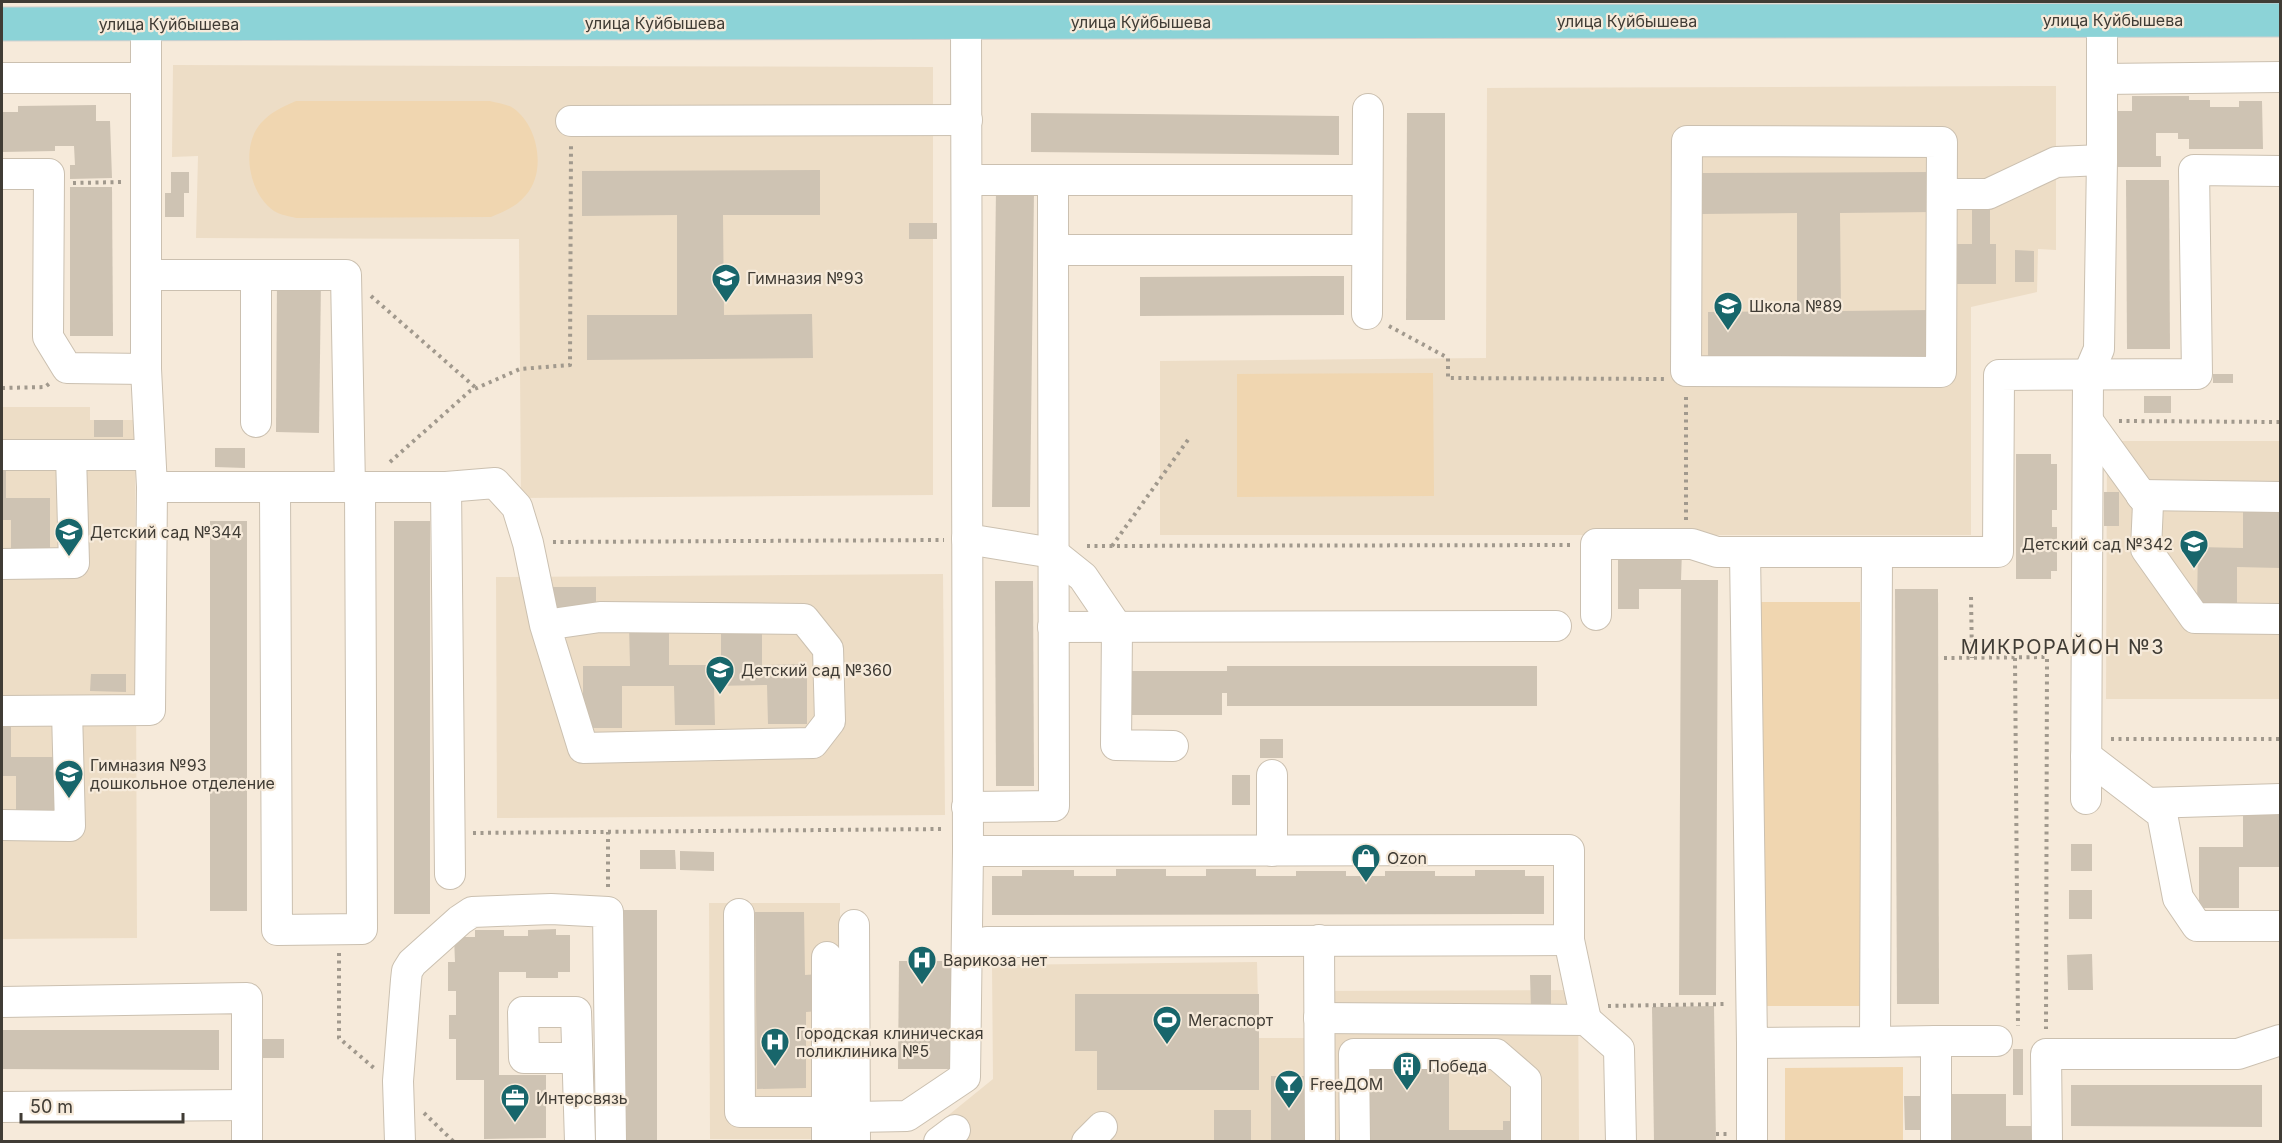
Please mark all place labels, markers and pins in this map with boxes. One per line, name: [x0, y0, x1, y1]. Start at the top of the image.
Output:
school or university icon: Гимназия №93: [710, 262, 742, 304]
place label: Гимназия №93: [747, 268, 864, 288]
school or university icon: Школа №89: [1712, 290, 1744, 332]
place label: Школа №89: [1749, 296, 1842, 316]
school or university icon: Детский сад №344: [53, 516, 85, 558]
place label: Детский сад №344: [90, 522, 242, 542]
school or university icon: Детский сад №342: [2178, 528, 2210, 570]
place label: Детский сад №342: [2022, 534, 2173, 554]
school or university icon: Детский сад №360: [704, 654, 736, 696]
place label: Детский сад №360: [741, 660, 892, 680]
place label: Гимназия №93 дошкольное отделение: [90, 755, 275, 793]
school or university icon: Гимназия №93 дошкольное отделение: [53, 758, 85, 800]
shop icon: Ozon: [1350, 842, 1382, 884]
place label: Ozon: [1387, 848, 1427, 868]
hospital icon: Варикоза нет: [906, 944, 938, 986]
place label: Варикоза нет: [943, 950, 1048, 970]
sports icon: Мегаспорт: [1151, 1004, 1183, 1046]
place label: Мегаспорт: [1188, 1010, 1274, 1030]
place label: Городская клиническая поликлиника №5: [796, 1023, 984, 1061]
hospital icon: Городская клиническая поликлиника №5: [759, 1026, 791, 1068]
building icon: Победа: [1391, 1050, 1423, 1092]
place label: Победа: [1428, 1056, 1487, 1076]
bar icon: FreeДОМ: [1273, 1068, 1305, 1110]
place label: FreeДОМ: [1310, 1074, 1383, 1094]
office icon: Интерсвязь: [499, 1082, 531, 1124]
place label: Интерсвязь: [536, 1088, 628, 1108]

